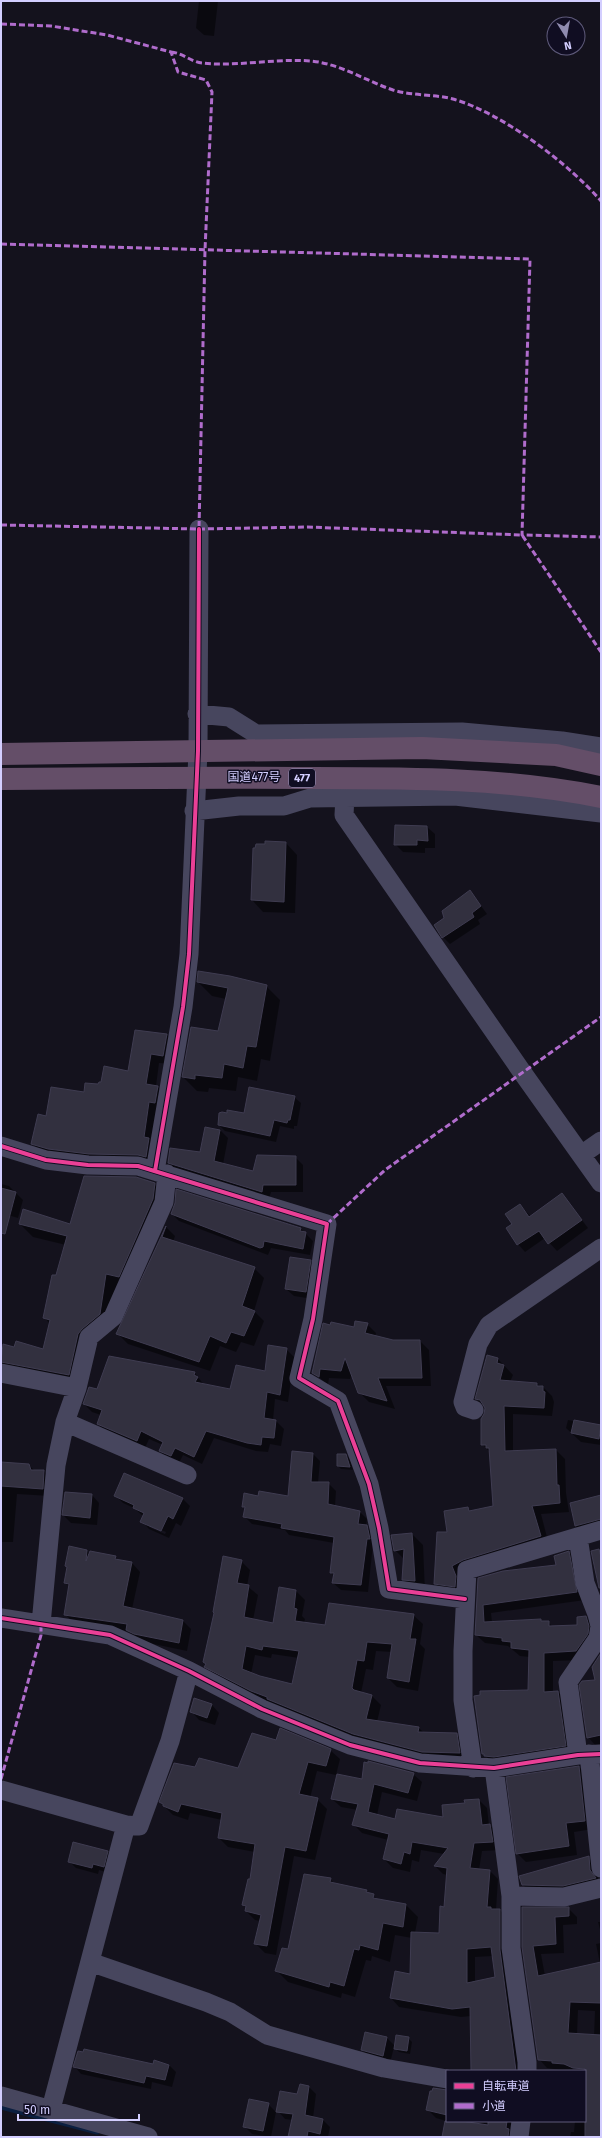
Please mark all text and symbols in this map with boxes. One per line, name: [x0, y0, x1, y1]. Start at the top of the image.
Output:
north arrow: [546, 16, 586, 56]
text: N: [563, 38, 573, 52]
road number: 477: [289, 769, 315, 787]
street label: 国道477号: [228, 770, 280, 784]
legend: [446, 2070, 586, 2122]
text: 自転車道: [482, 2079, 530, 2093]
scale bar: [18, 2096, 139, 2122]
text: 小道: [482, 2099, 506, 2113]
text: 50 m: [24, 2103, 50, 2117]

